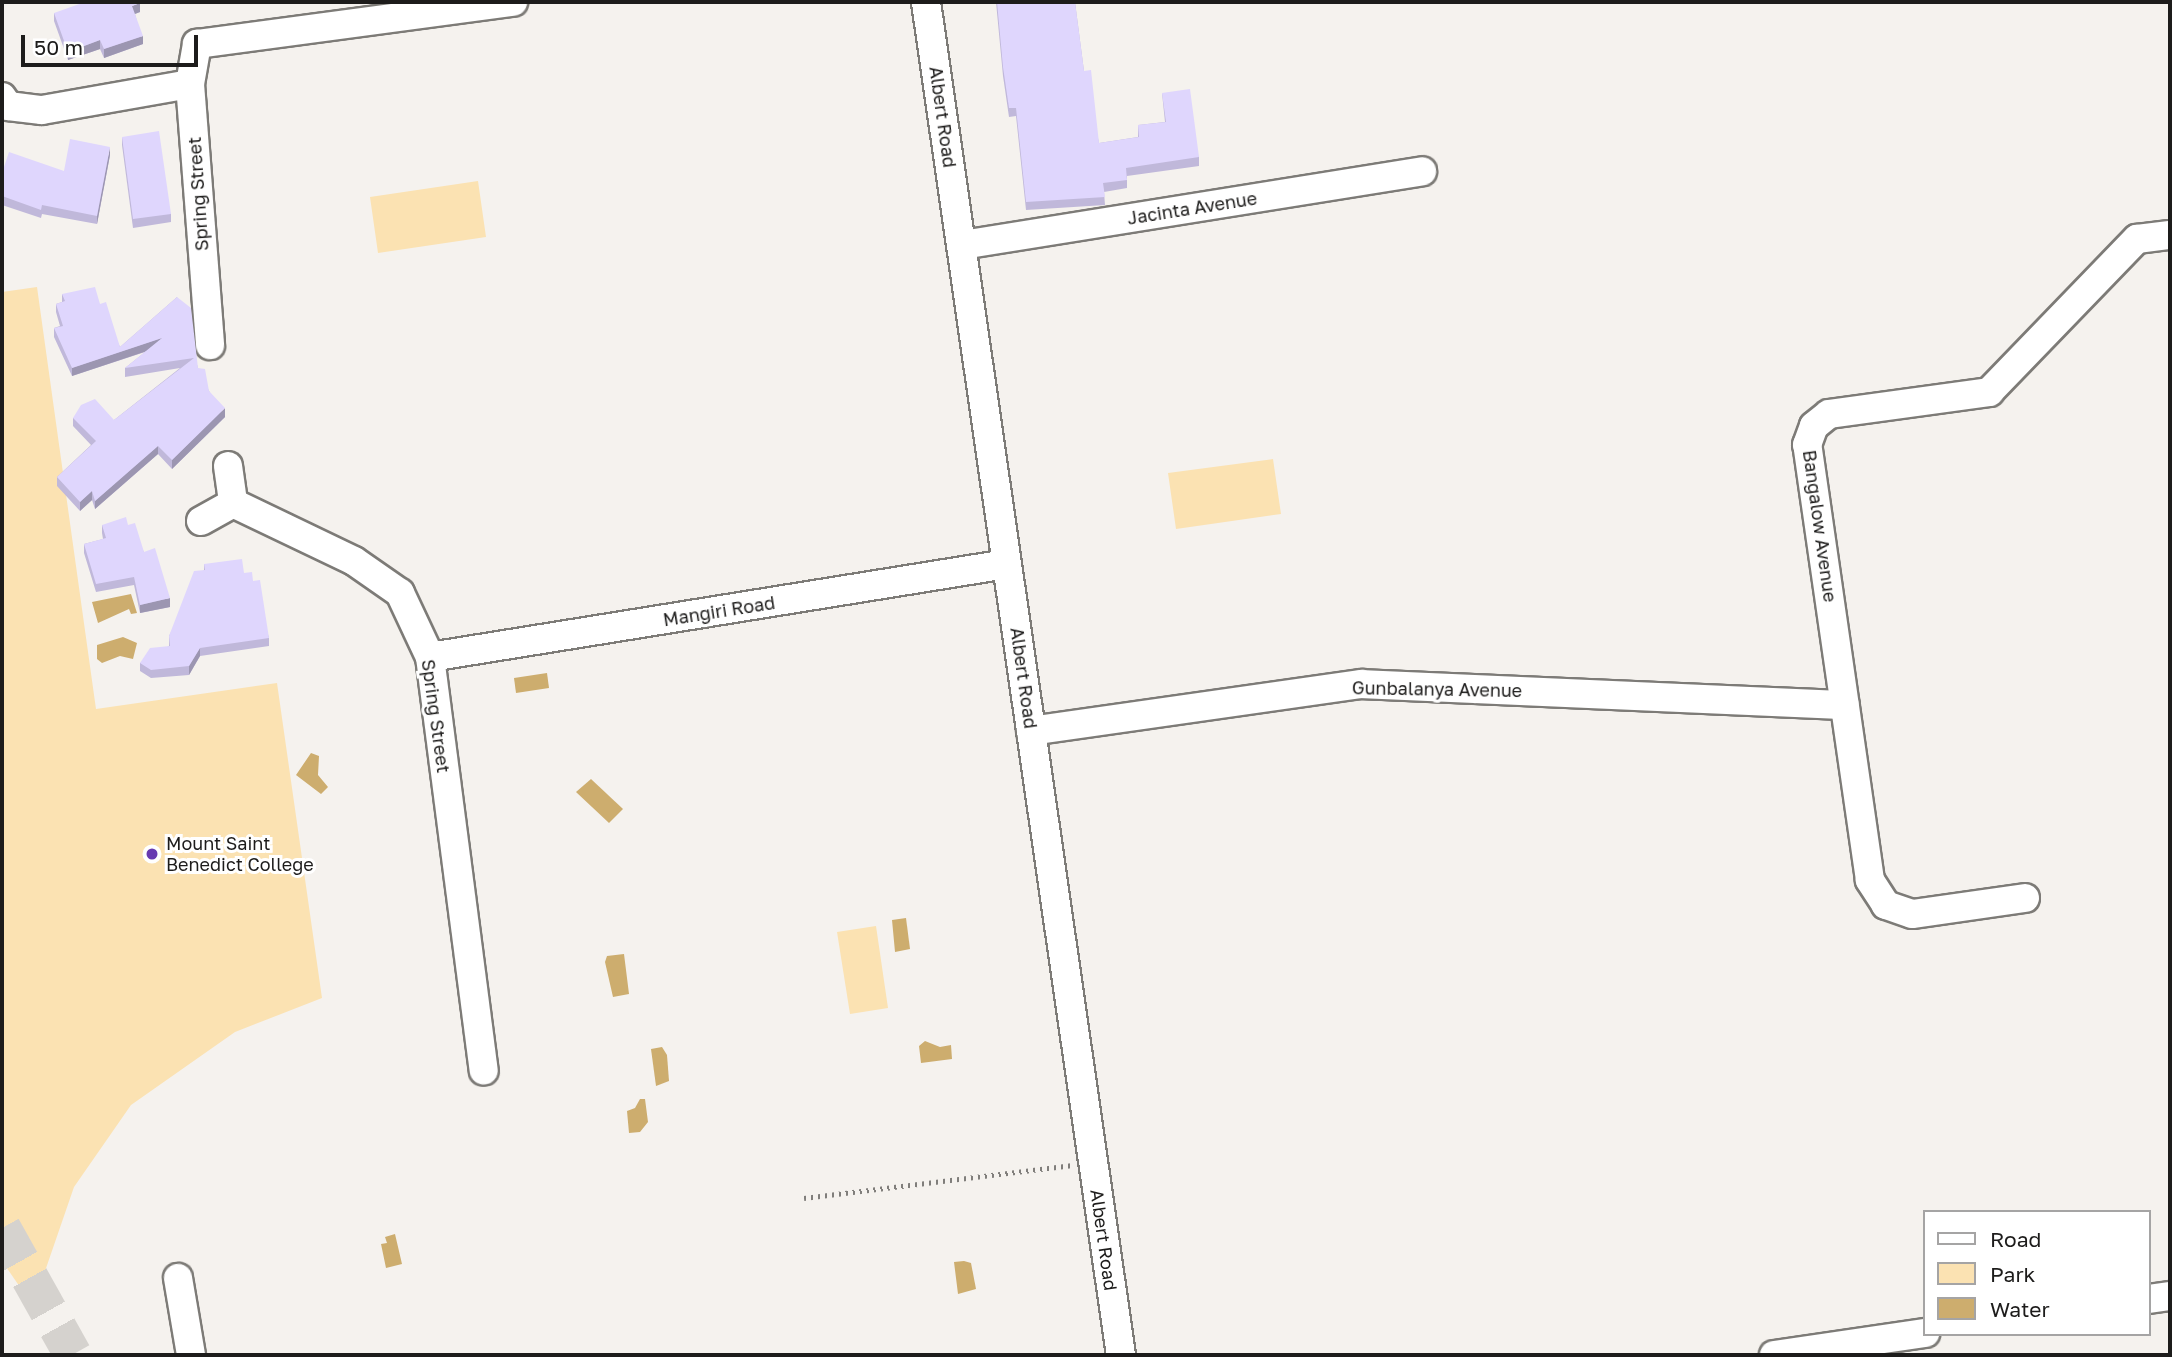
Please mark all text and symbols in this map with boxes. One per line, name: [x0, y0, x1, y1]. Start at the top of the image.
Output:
scale bar: [24, 21, 201, 65]
text: 50 m: [34, 34, 83, 60]
street label: Albert Road: [925, 65, 961, 169]
street label: Spring Street: [183, 136, 213, 252]
street label: Jacinta Avenue: [1126, 187, 1258, 229]
street label: Bangalow Avenue: [1799, 449, 1841, 603]
street label: Mangiri Road: [661, 591, 777, 631]
street label: Albert Road: [1006, 626, 1042, 730]
street label: Spring Street: [417, 658, 455, 774]
street label: Gunbalanya Avenue: [1352, 677, 1522, 701]
place label: Mount Saint Benedict College: [166, 833, 314, 876]
marker: Mount Saint Benedict College: [144, 846, 160, 862]
street label: Albert Road: [1086, 1188, 1122, 1292]
legend: [1924, 1210, 2151, 1336]
text: Road: [1990, 1226, 2041, 1252]
text: Park: [1990, 1261, 2035, 1287]
text: Water: [1990, 1296, 2050, 1322]

